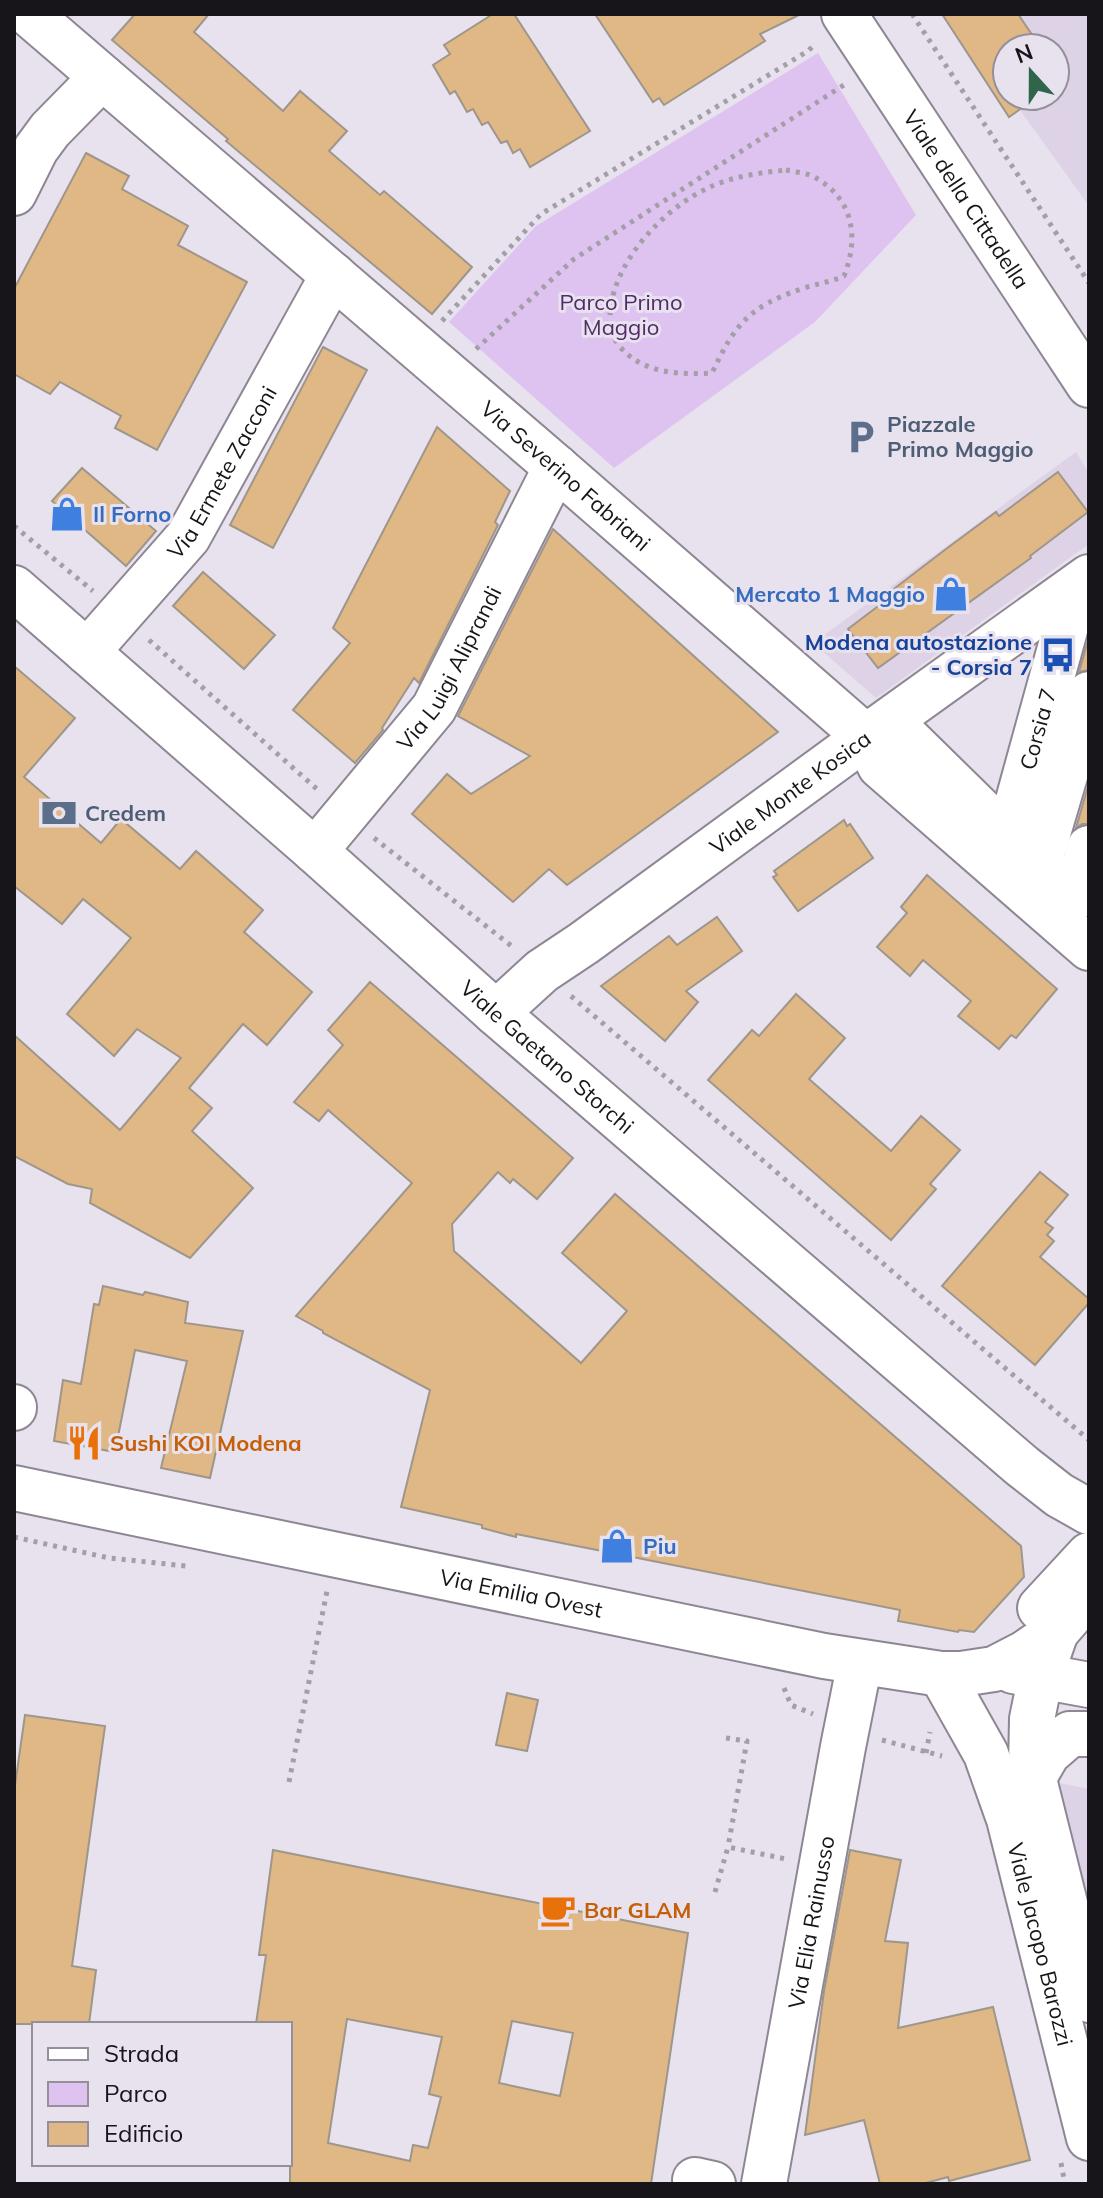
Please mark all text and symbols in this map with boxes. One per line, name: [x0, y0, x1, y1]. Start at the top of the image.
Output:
north arrow: [991, 32, 1071, 112]
text: N: [1011, 37, 1037, 69]
street label: Viale della Cittadella: [897, 104, 1036, 294]
park label: Parco Primo Maggio: [559, 288, 683, 341]
street label: Via Ermete Zacconi: [161, 381, 283, 565]
street label: Via Severino Fabriani: [475, 394, 656, 557]
place label: Piazzale Primo Maggio: [887, 410, 1034, 463]
parking icon: Piazzale Primo Maggio: [842, 418, 880, 456]
shop icon: Il Forno: [48, 495, 86, 533]
place label: Il Forno: [93, 500, 171, 528]
shop icon: Mercato 1 Maggio: [932, 575, 970, 613]
place label: Mercato 1 Maggio: [735, 580, 925, 608]
street label: Via Luigi Aliprandi: [391, 581, 507, 756]
place label: Modena autostazione - Corsia 7: [805, 628, 1032, 681]
bus stop icon: Modena autostazione - Corsia 7: [1039, 636, 1077, 674]
street label: Corsia 7: [1013, 685, 1062, 773]
street label: Viale Monte Kosica: [704, 724, 876, 861]
bank icon: Credem: [40, 794, 78, 832]
place label: Credem: [85, 799, 166, 827]
street label: Viale Gaetano Storchi: [455, 974, 640, 1140]
restaurant icon: Sushi KOI Modena: [65, 1424, 103, 1462]
place label: Sushi KOI Modena: [110, 1429, 302, 1457]
shop icon: Piu: [598, 1527, 636, 1565]
place label: Piu: [643, 1532, 677, 1560]
street label: Via Emilia Ovest: [437, 1563, 605, 1624]
street label: Via Elia Rainusso: [782, 1833, 841, 2011]
street label: Viale Jacopo Barozzi: [1002, 1840, 1079, 2049]
cafe icon: Bar GLAM: [539, 1891, 577, 1929]
place label: Bar GLAM: [584, 1896, 691, 1924]
legend: [32, 2022, 292, 2166]
text: Strada: [104, 2038, 179, 2068]
text: Parco: [104, 2078, 167, 2108]
text: Edificio: [104, 2118, 183, 2148]

